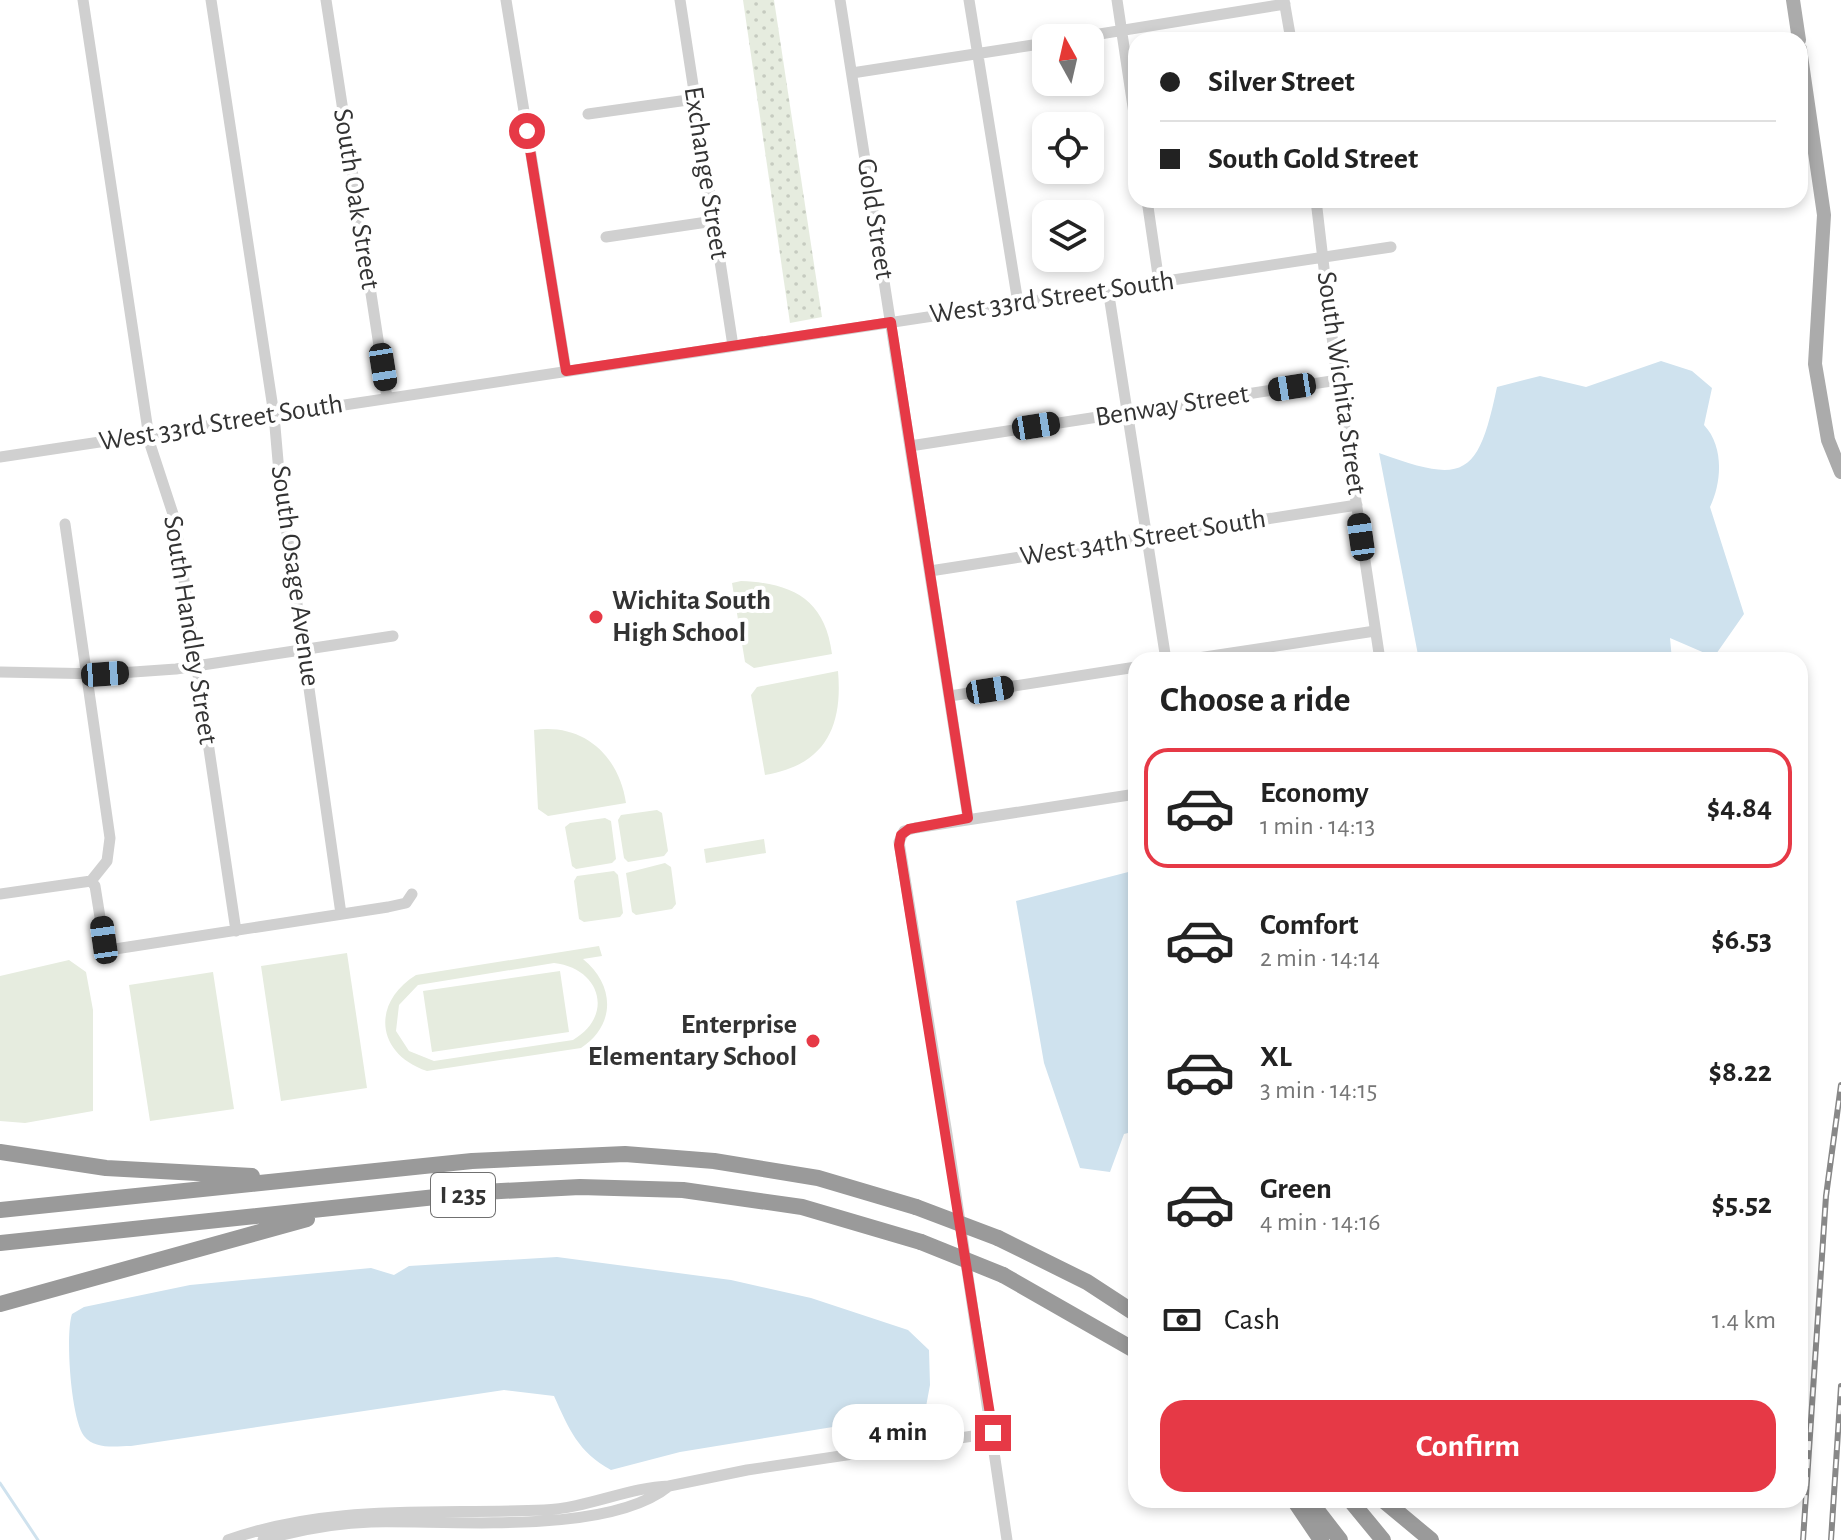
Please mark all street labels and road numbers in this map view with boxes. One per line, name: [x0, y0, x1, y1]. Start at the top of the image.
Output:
street label: Exchange Street: [679, 85, 734, 262]
street label: South Oak Street: [328, 107, 384, 292]
street label: Gold Street: [852, 157, 898, 281]
street label: West 33rd Street South: [928, 267, 1176, 329]
street label: South Wichita Street: [1311, 270, 1371, 496]
street label: Benway Street: [1093, 380, 1251, 432]
street label: West 33rd Street South: [97, 390, 345, 456]
street label: South Osage Avenue: [266, 464, 324, 688]
street label: West 34th Street South: [1018, 505, 1268, 571]
street label: South Handley Street: [158, 514, 222, 746]
road number: I 235: [431, 1173, 495, 1217]

